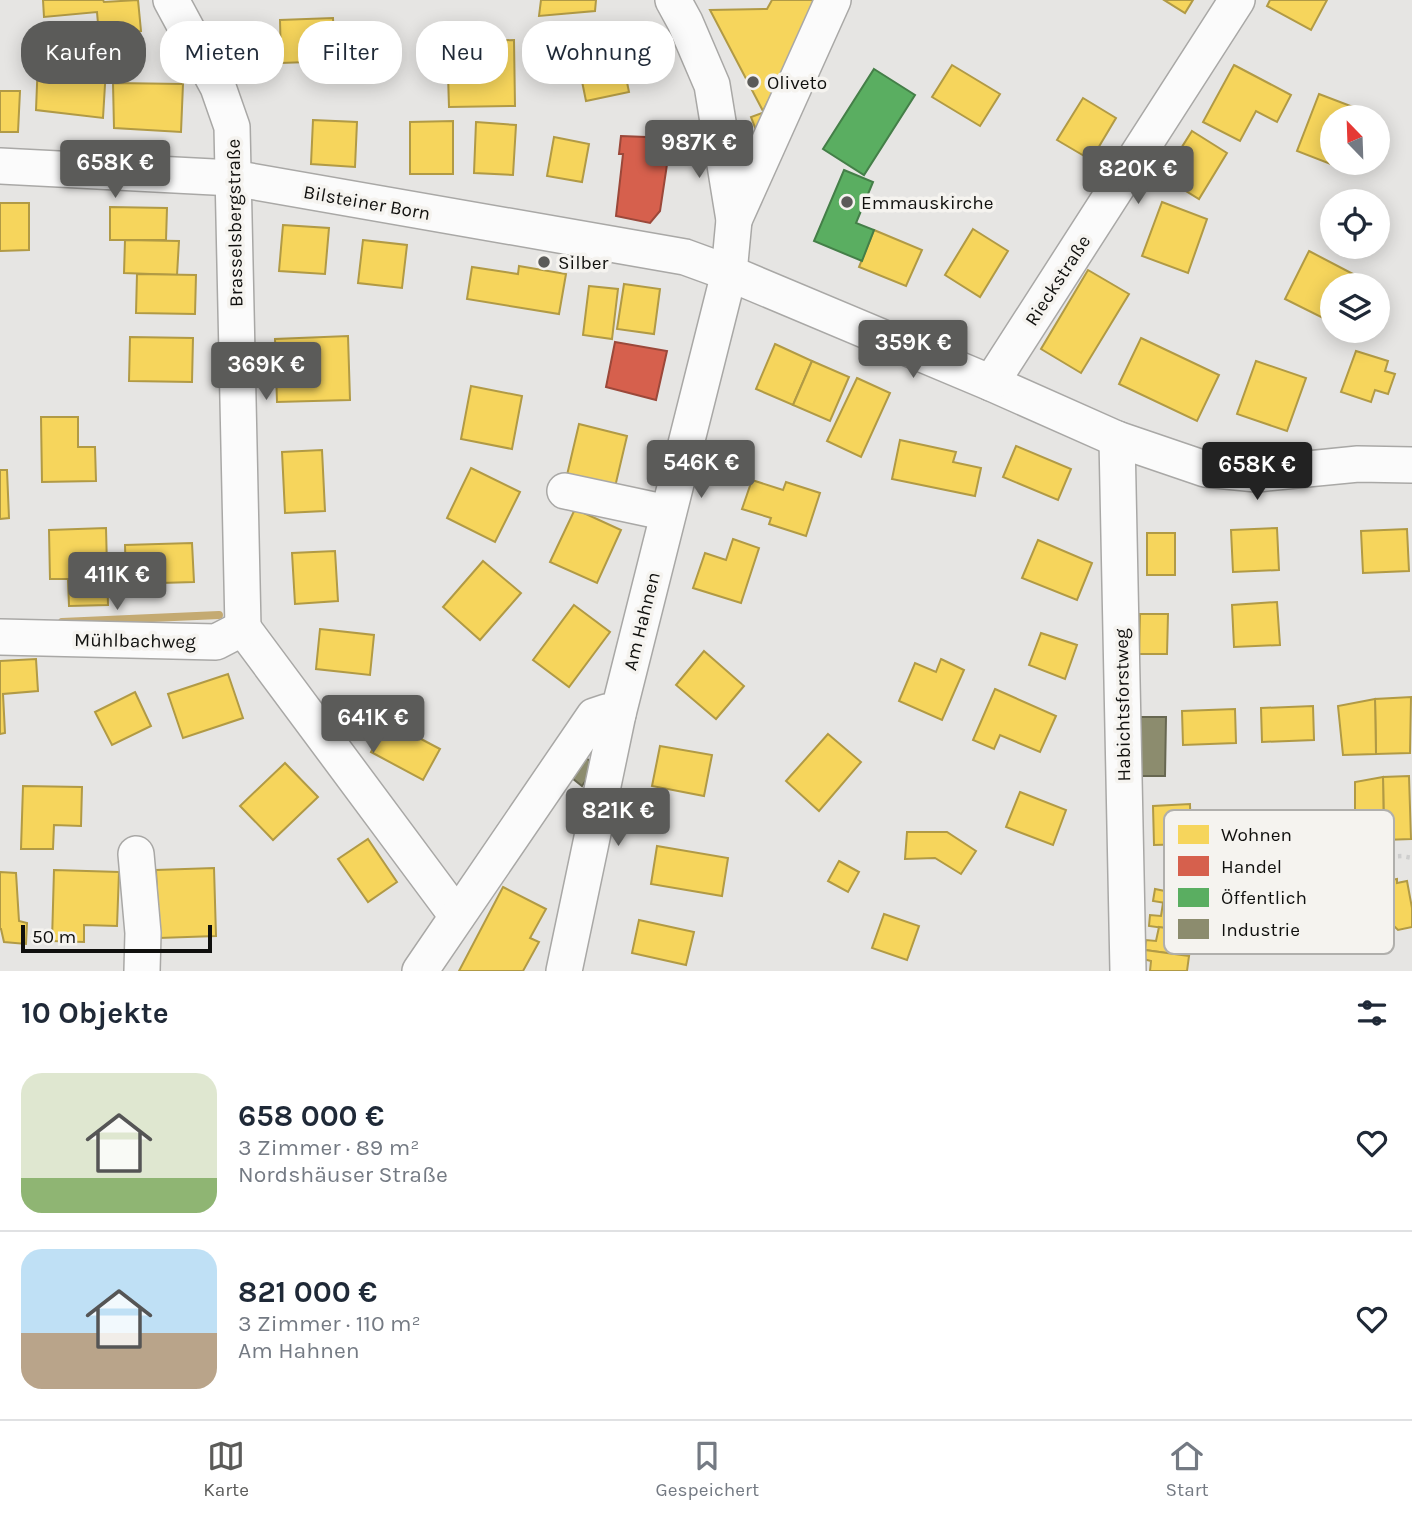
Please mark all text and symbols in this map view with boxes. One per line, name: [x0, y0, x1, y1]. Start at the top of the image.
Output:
chip: Kaufen: [21, 21, 146, 84]
chip: Mieten: [160, 21, 284, 84]
chip: Filter: [298, 21, 402, 84]
chip: Neu: [416, 21, 508, 84]
chip: Wohnung: [522, 21, 675, 84]
place label: Oliveto: [767, 72, 827, 94]
marker: Oliveto: [745, 74, 761, 90]
north arrow: [1320, 105, 1390, 175]
map controls: [1320, 105, 1390, 343]
pin: 987K €: [642, 120, 756, 180]
text: 987K €: [661, 129, 737, 156]
street label: Brasselsbergstraße: [223, 139, 247, 307]
pin: 658K €: [58, 140, 172, 200]
pin: 820K €: [1081, 146, 1195, 206]
text: 658K €: [76, 149, 154, 176]
text: 820K €: [1099, 155, 1177, 182]
street label: Bilsteiner Born: [302, 181, 432, 225]
button: locate: [1320, 189, 1390, 259]
place label: Emmauskirche: [861, 192, 993, 214]
marker: Emmauskirche: [839, 194, 855, 210]
street label: Rieckstraße: [1020, 231, 1095, 330]
place label: Silber: [558, 252, 608, 274]
marker: Silber: [536, 254, 552, 270]
button: layers: [1320, 273, 1390, 343]
pin: 359K €: [856, 320, 970, 380]
text: 359K €: [874, 329, 952, 356]
pin: 369K €: [209, 342, 323, 402]
text: 369K €: [227, 351, 305, 378]
pin: 546K €: [644, 440, 758, 500]
pin: 658K €: [1200, 442, 1314, 502]
text: 546K €: [663, 449, 739, 476]
text: 658K €: [1218, 451, 1296, 478]
pin: 411K €: [60, 552, 174, 612]
text: 411K €: [84, 561, 150, 588]
street label: Am Hahnen: [619, 570, 665, 673]
street label: Habichtsforstweg: [1111, 628, 1135, 782]
street label: Mühlbachweg: [74, 629, 196, 653]
pin: 641K €: [316, 696, 430, 755]
text: 641K €: [337, 704, 409, 731]
pin: 821K €: [561, 788, 675, 848]
text: 821K €: [582, 797, 654, 824]
legend: [1164, 810, 1394, 954]
text: Wohnen: [1221, 824, 1292, 846]
text: Handel: [1221, 856, 1282, 878]
text: Öffentlich: [1221, 887, 1307, 909]
text: Industrie: [1221, 919, 1300, 941]
scale bar: [21, 922, 212, 954]
text: 50 m: [32, 926, 76, 948]
icon: filters: [1353, 994, 1391, 1032]
text: 10 Objekte: [21, 995, 169, 1031]
text: 658 000 €: [238, 1098, 384, 1134]
icon: home: [77, 1101, 161, 1185]
icon: heart: [1353, 1124, 1391, 1162]
text: 3 Zimmer · 89 m²: [238, 1134, 419, 1161]
text: Nordshäuser Straße: [238, 1161, 448, 1188]
text: 821 000 €: [238, 1274, 377, 1310]
icon: home: [77, 1277, 161, 1361]
icon: heart: [1353, 1300, 1391, 1338]
text: 3 Zimmer · 110 m²: [238, 1310, 421, 1337]
text: Am Hahnen: [238, 1337, 360, 1364]
tab: Karte: [203, 1437, 249, 1501]
tab: Gespeichert: [656, 1437, 759, 1501]
tab: Start: [1166, 1437, 1209, 1501]

